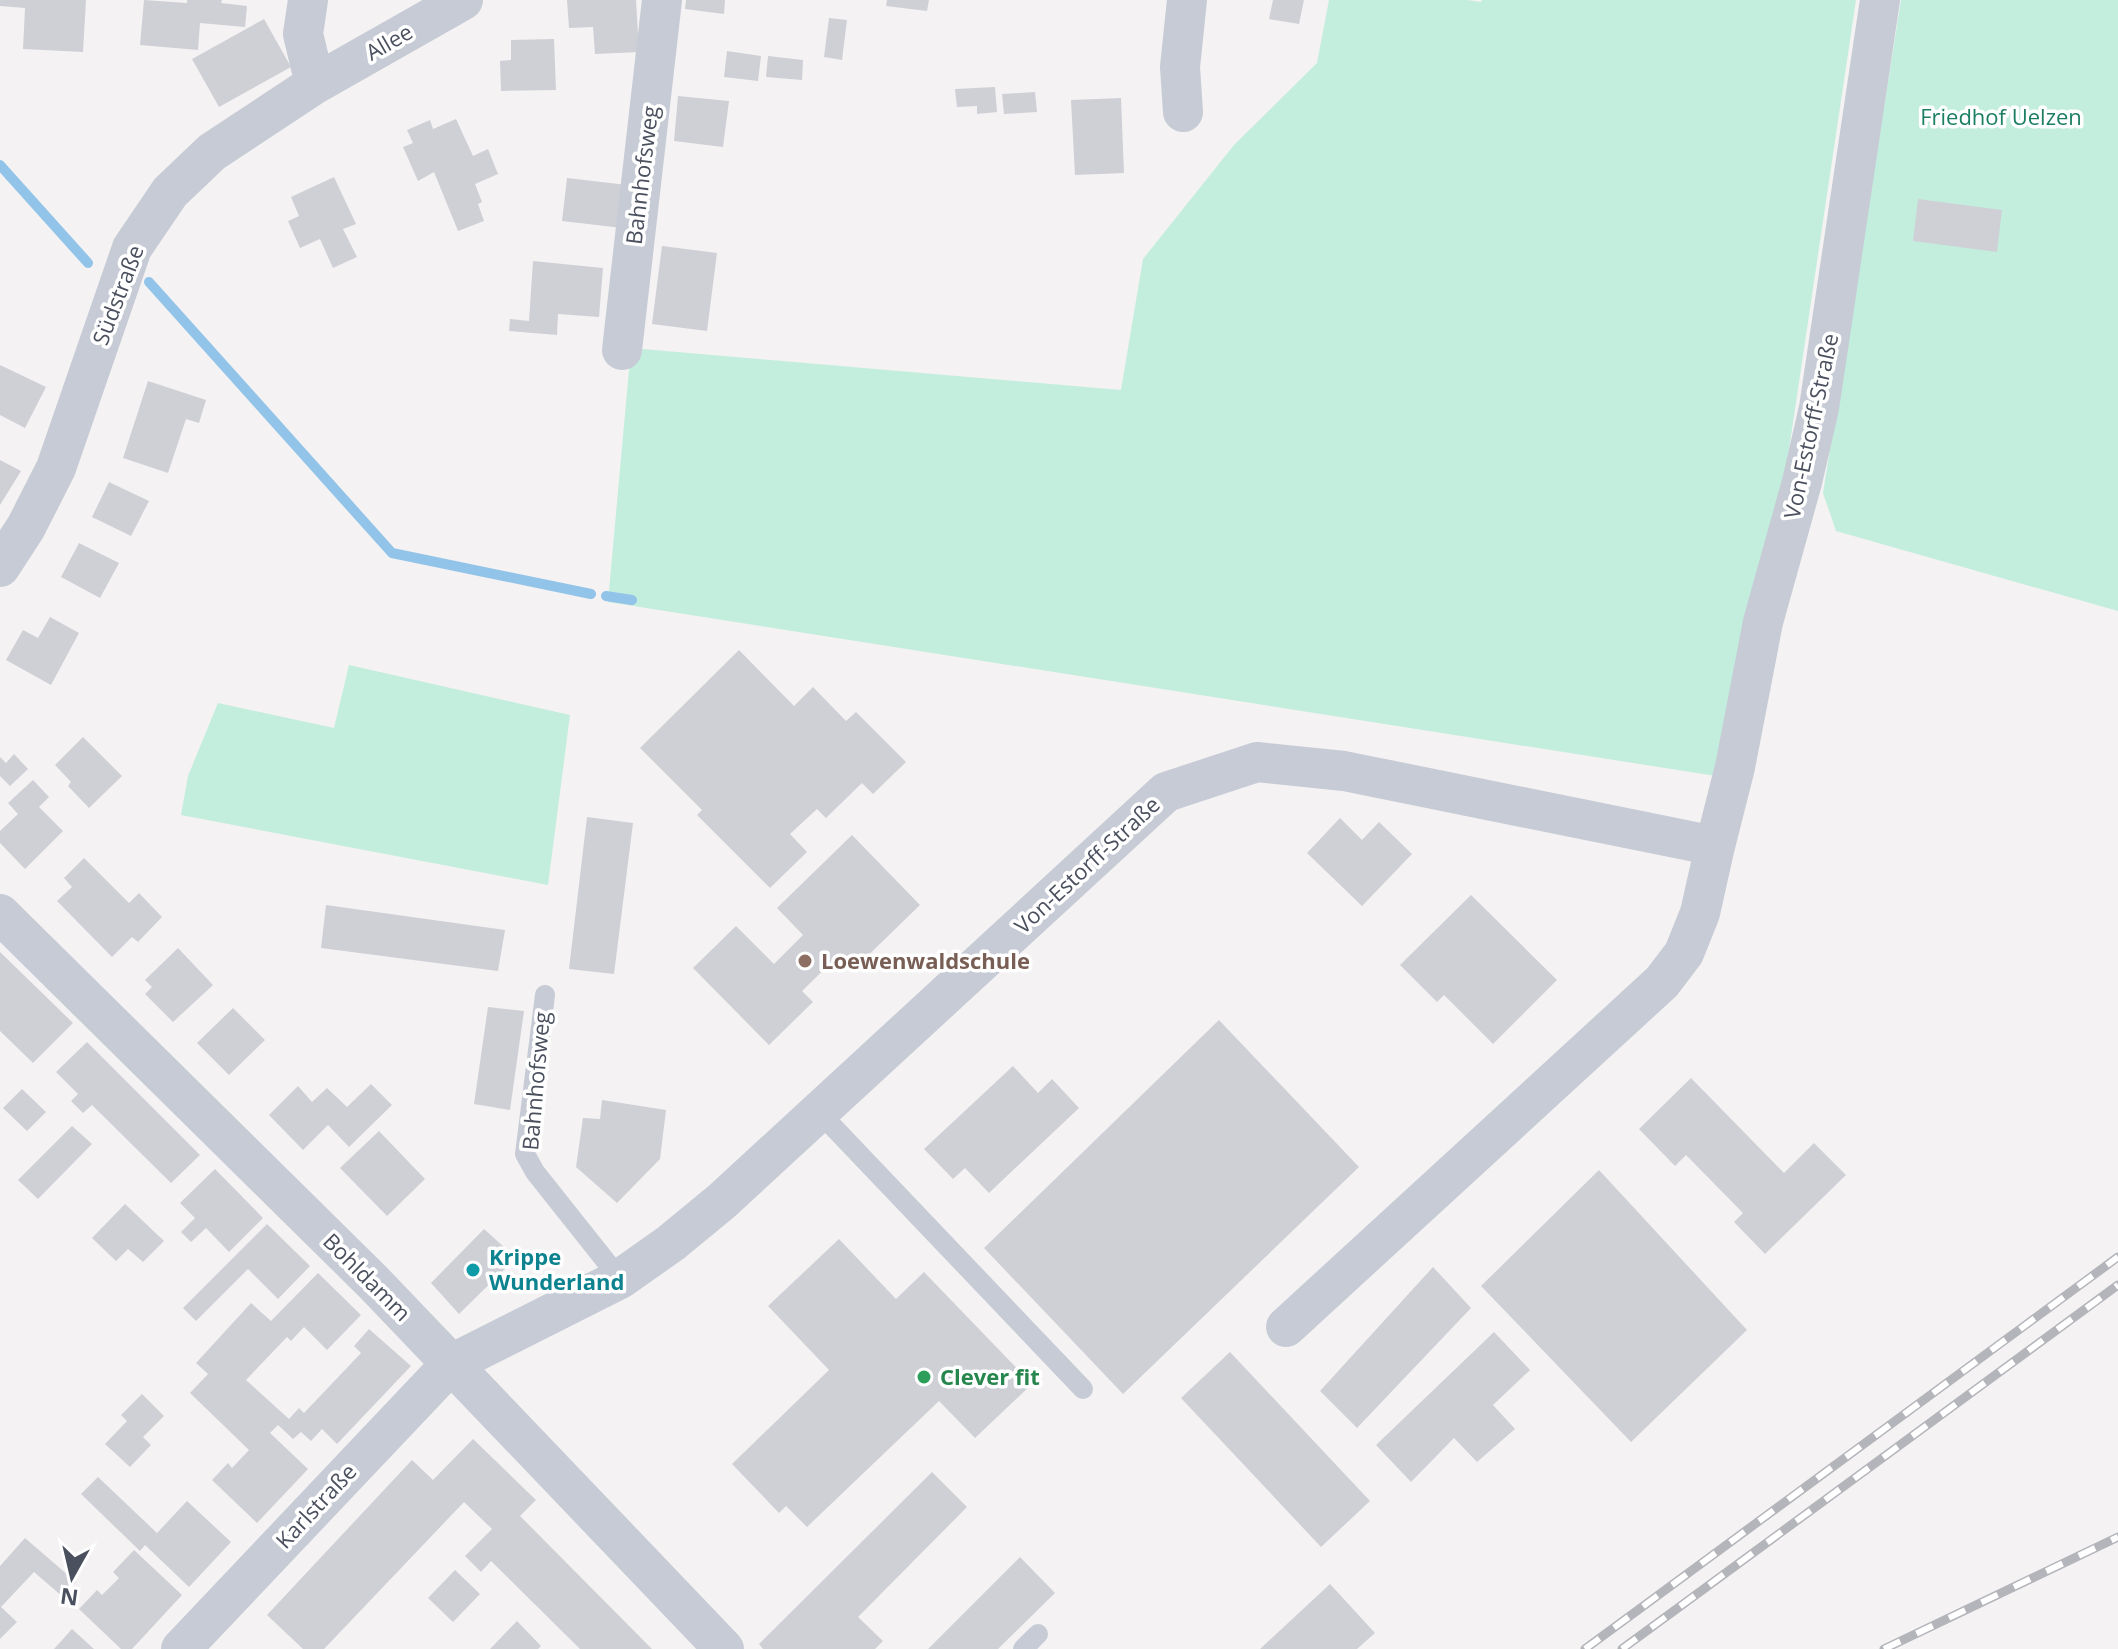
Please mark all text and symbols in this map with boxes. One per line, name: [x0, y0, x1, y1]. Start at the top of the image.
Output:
street label: Allee: [359, 16, 418, 67]
park label: Friedhof Uelzen: [1920, 101, 2082, 131]
street label: Bahnhofsweg: [618, 104, 664, 246]
street label: Südstraße: [84, 240, 150, 349]
street label: Von-Estorff-Straße: [1776, 330, 1844, 521]
street label: Von-Estorff-Straße: [1007, 789, 1166, 940]
place label: Loewenwaldschule: [821, 945, 1030, 975]
marker: Loewenwaldschule: [796, 952, 814, 970]
street label: Bahnhofsweg: [514, 1010, 556, 1152]
street label: Bohldamm: [317, 1226, 418, 1327]
place label: Krippe Wunderland: [489, 1241, 624, 1296]
marker: Krippe Wunderland: [464, 1261, 482, 1279]
place label: Clever fit: [940, 1361, 1040, 1391]
marker: Clever fit: [915, 1368, 933, 1386]
street label: Karlstraße: [268, 1456, 362, 1554]
north arrow: [32, 1537, 112, 1617]
text: N: [58, 1582, 80, 1614]

